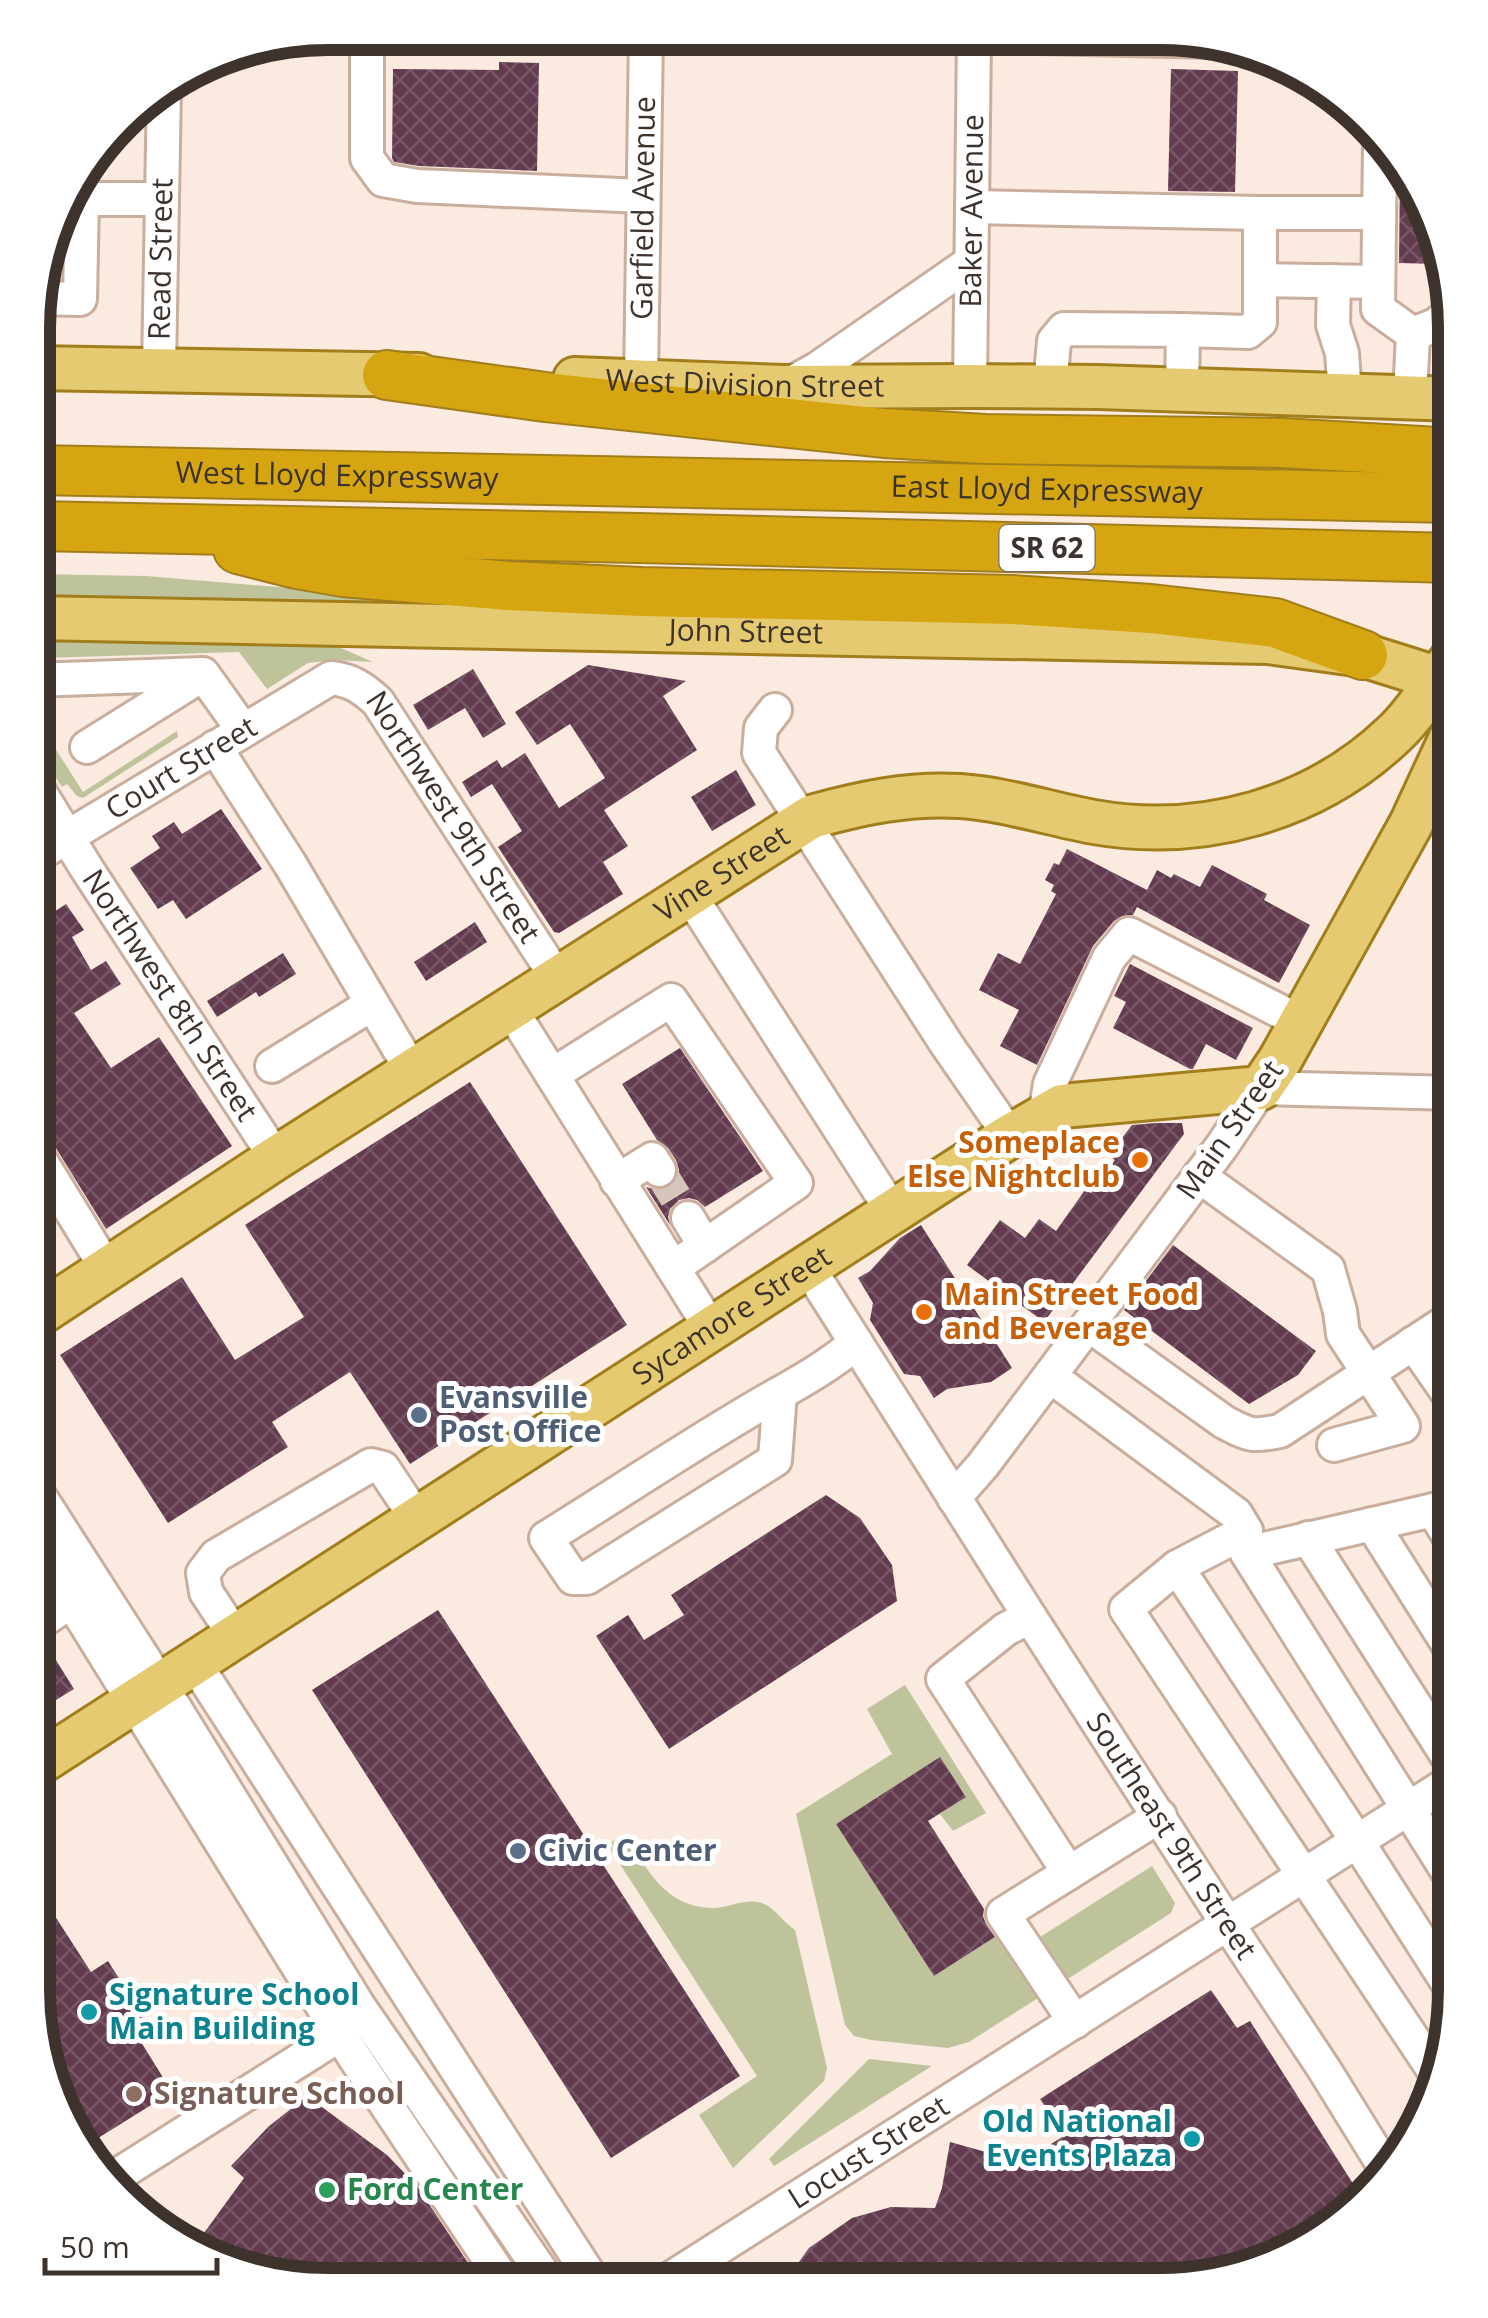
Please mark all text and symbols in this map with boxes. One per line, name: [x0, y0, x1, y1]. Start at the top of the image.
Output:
street label: Garfield Avenue: [620, 96, 664, 320]
street label: Baker Avenue: [949, 114, 992, 308]
street label: Read Street: [138, 178, 181, 340]
street label: West Division Street: [605, 358, 885, 406]
street label: West Lloyd Expressway: [175, 451, 500, 498]
street label: East Lloyd Expressway: [890, 465, 1204, 512]
road number: SR 62: [1000, 525, 1094, 571]
street label: John Street: [665, 608, 824, 652]
street label: Northwest 9th Street: [357, 682, 551, 950]
street label: Court Street: [97, 706, 264, 828]
street label: Vine Street: [646, 814, 797, 931]
street label: Northwest 8th Street: [74, 861, 268, 1128]
street label: Main Street: [1166, 1051, 1292, 1207]
place label: Someplace Else Nightclub: [907, 1121, 1120, 1196]
marker: Someplace Else Nightclub: [1129, 1149, 1151, 1171]
street label: Sycamore Street: [624, 1235, 838, 1394]
place label: Main Street Food and Beverage: [944, 1273, 1199, 1348]
marker: Main Street Food and Beverage: [913, 1301, 935, 1323]
place label: Evansville Post Office: [439, 1376, 602, 1451]
marker: Evansville Post Office: [408, 1404, 430, 1426]
street label: Southeast 9th Street: [1078, 1704, 1267, 1967]
place label: Civic Center: [538, 1829, 717, 1870]
marker: Civic Center: [507, 1840, 529, 1862]
place label: Signature School Main Building: [109, 1973, 359, 2048]
marker: Signature School Main Building: [78, 2001, 100, 2023]
place label: Signature School: [154, 2072, 404, 2113]
marker: Signature School: [123, 2083, 145, 2105]
street label: Locust Street: [780, 2085, 956, 2218]
place label: Old National Events Plaza: [982, 2100, 1172, 2175]
marker: Old National Events Plaza: [1181, 2128, 1203, 2150]
place label: Ford Center: [347, 2168, 523, 2209]
marker: Ford Center: [316, 2179, 338, 2201]
scale bar: [45, 2213, 218, 2275]
text: 50 m: [60, 2226, 130, 2267]

